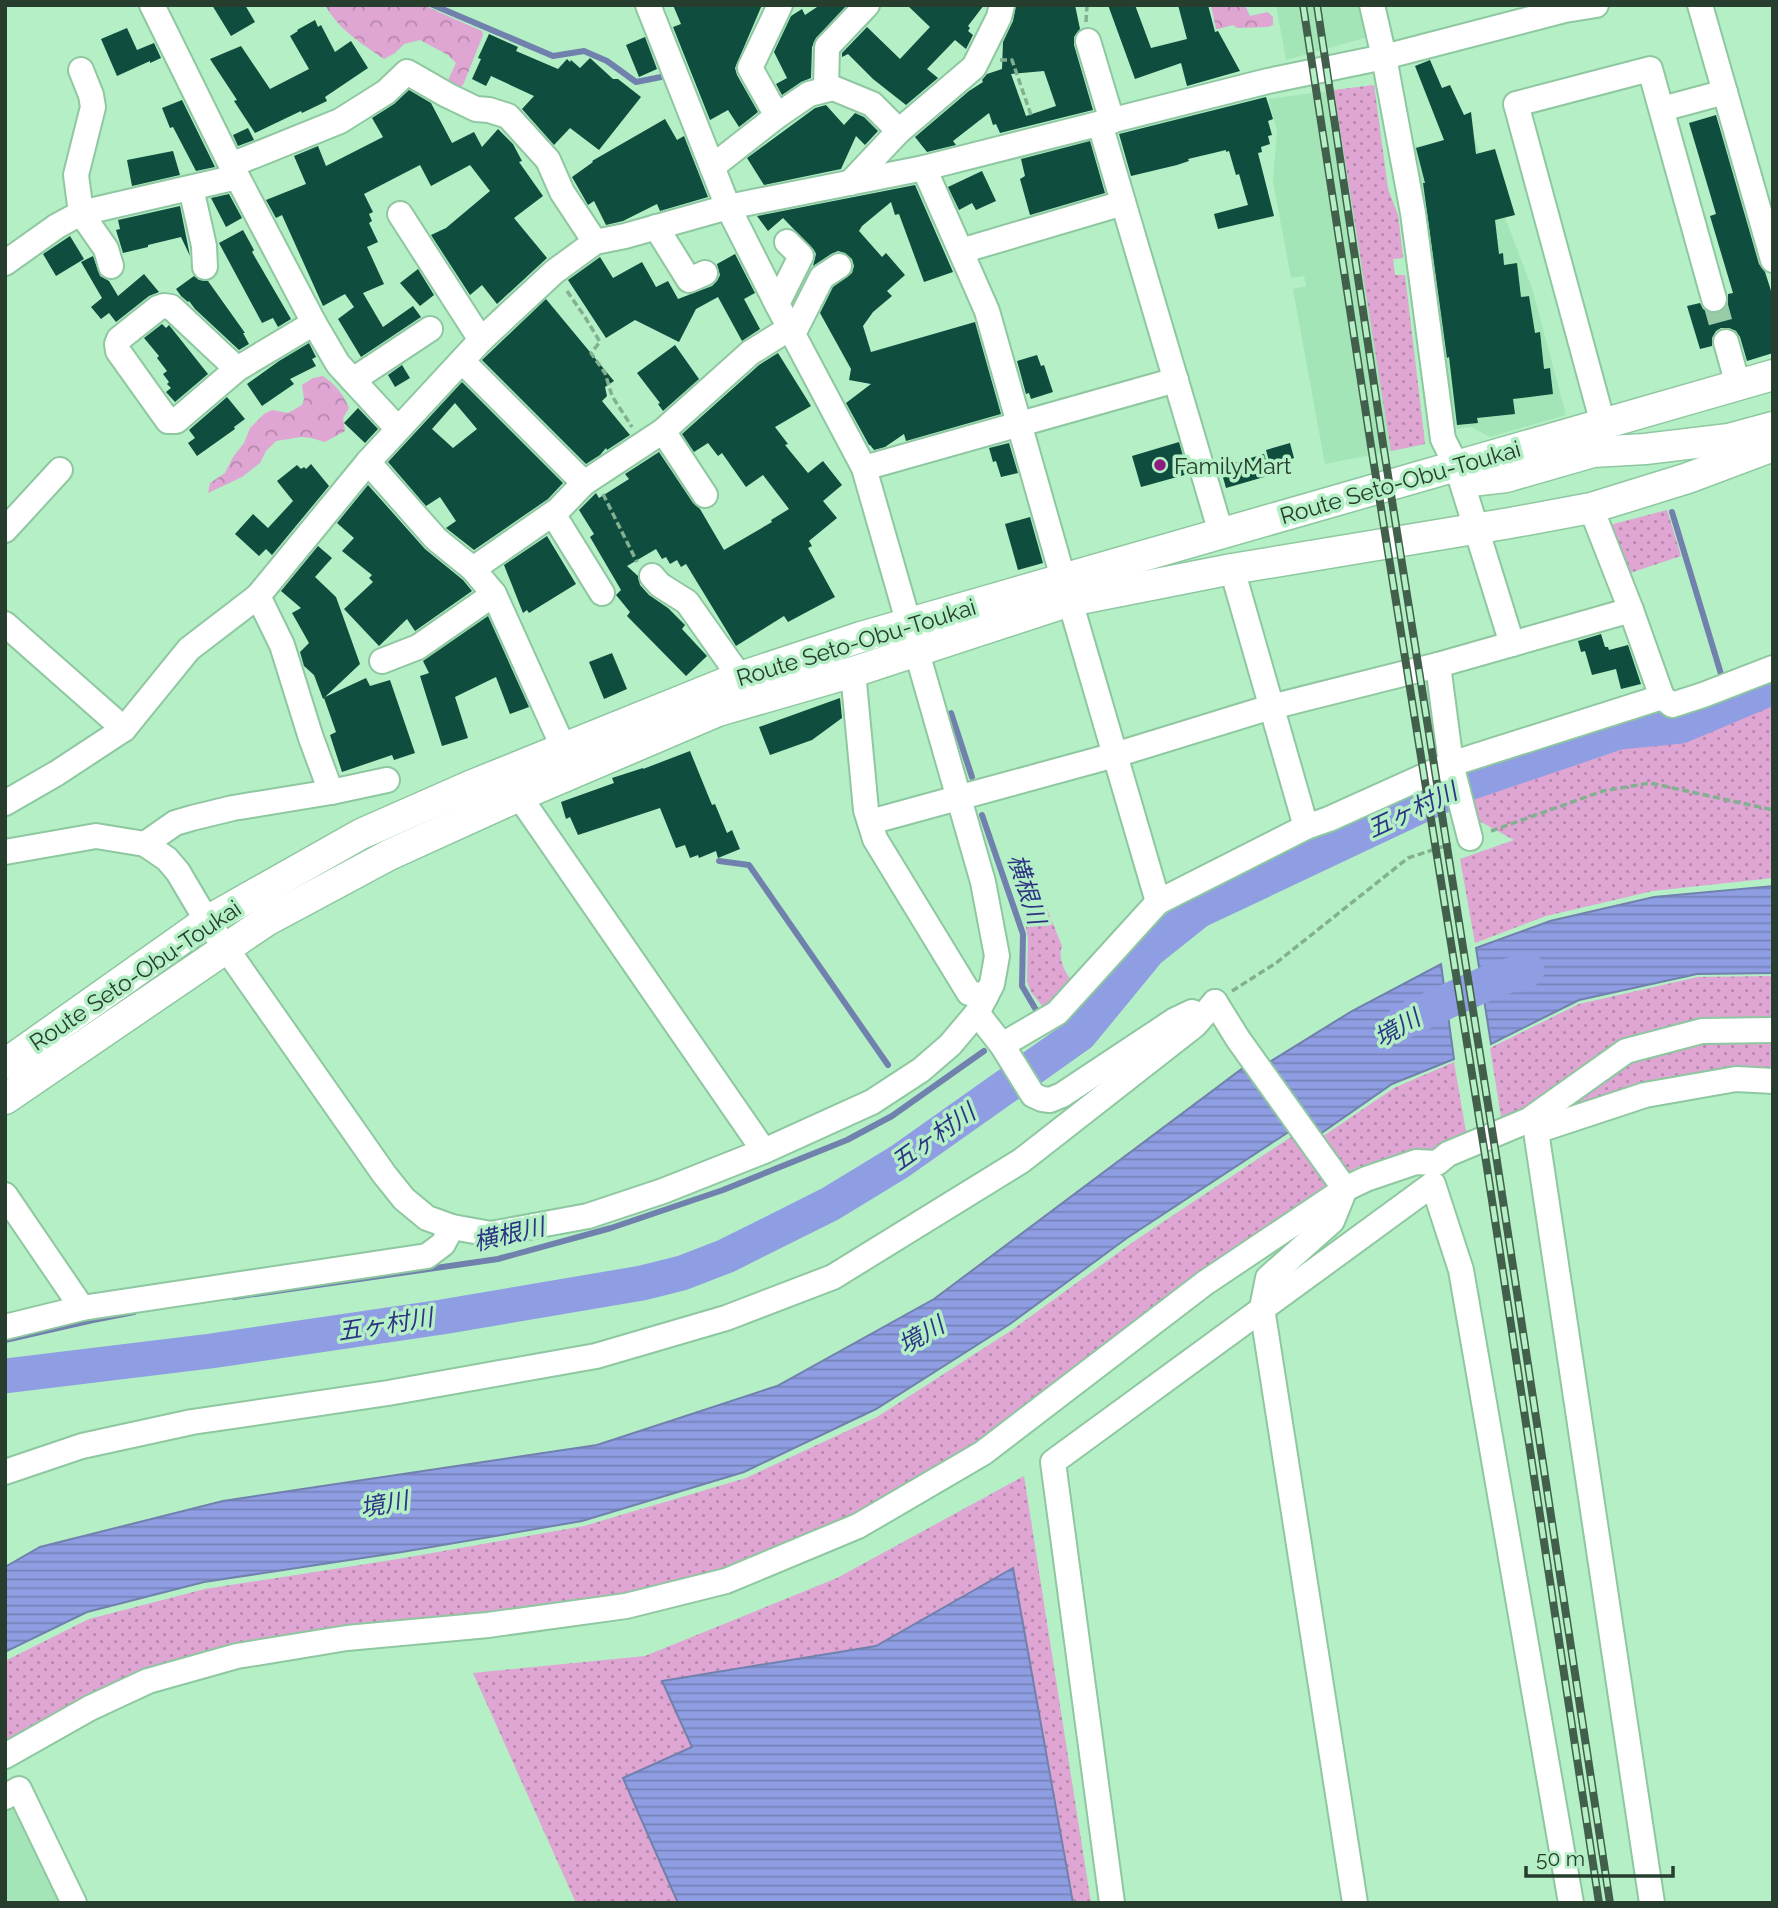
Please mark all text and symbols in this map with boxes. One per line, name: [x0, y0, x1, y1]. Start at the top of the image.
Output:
street label: Route Seto-Obu-Toukai: [1277, 435, 1523, 529]
place label: FamilyMart: [1174, 452, 1292, 479]
marker: FamilyMart: [1152, 457, 1168, 473]
street label: Route Seto-Obu-Toukai: [733, 593, 979, 691]
water label: 五ヶ村川: [1362, 775, 1464, 843]
water label: 横根川: [1002, 850, 1053, 931]
street label: Route Seto-Obu-Toukai: [24, 894, 246, 1056]
water label: 境川: [1369, 1002, 1428, 1053]
water label: 五ヶ村川: [885, 1096, 983, 1176]
water label: 横根川: [471, 1211, 550, 1256]
water label: 五ヶ村川: [335, 1302, 438, 1346]
water label: 境川: [893, 1309, 952, 1360]
water label: 境川: [358, 1485, 413, 1522]
scale bar: [1526, 1834, 1673, 1878]
text: 50 m: [1536, 1846, 1585, 1871]

